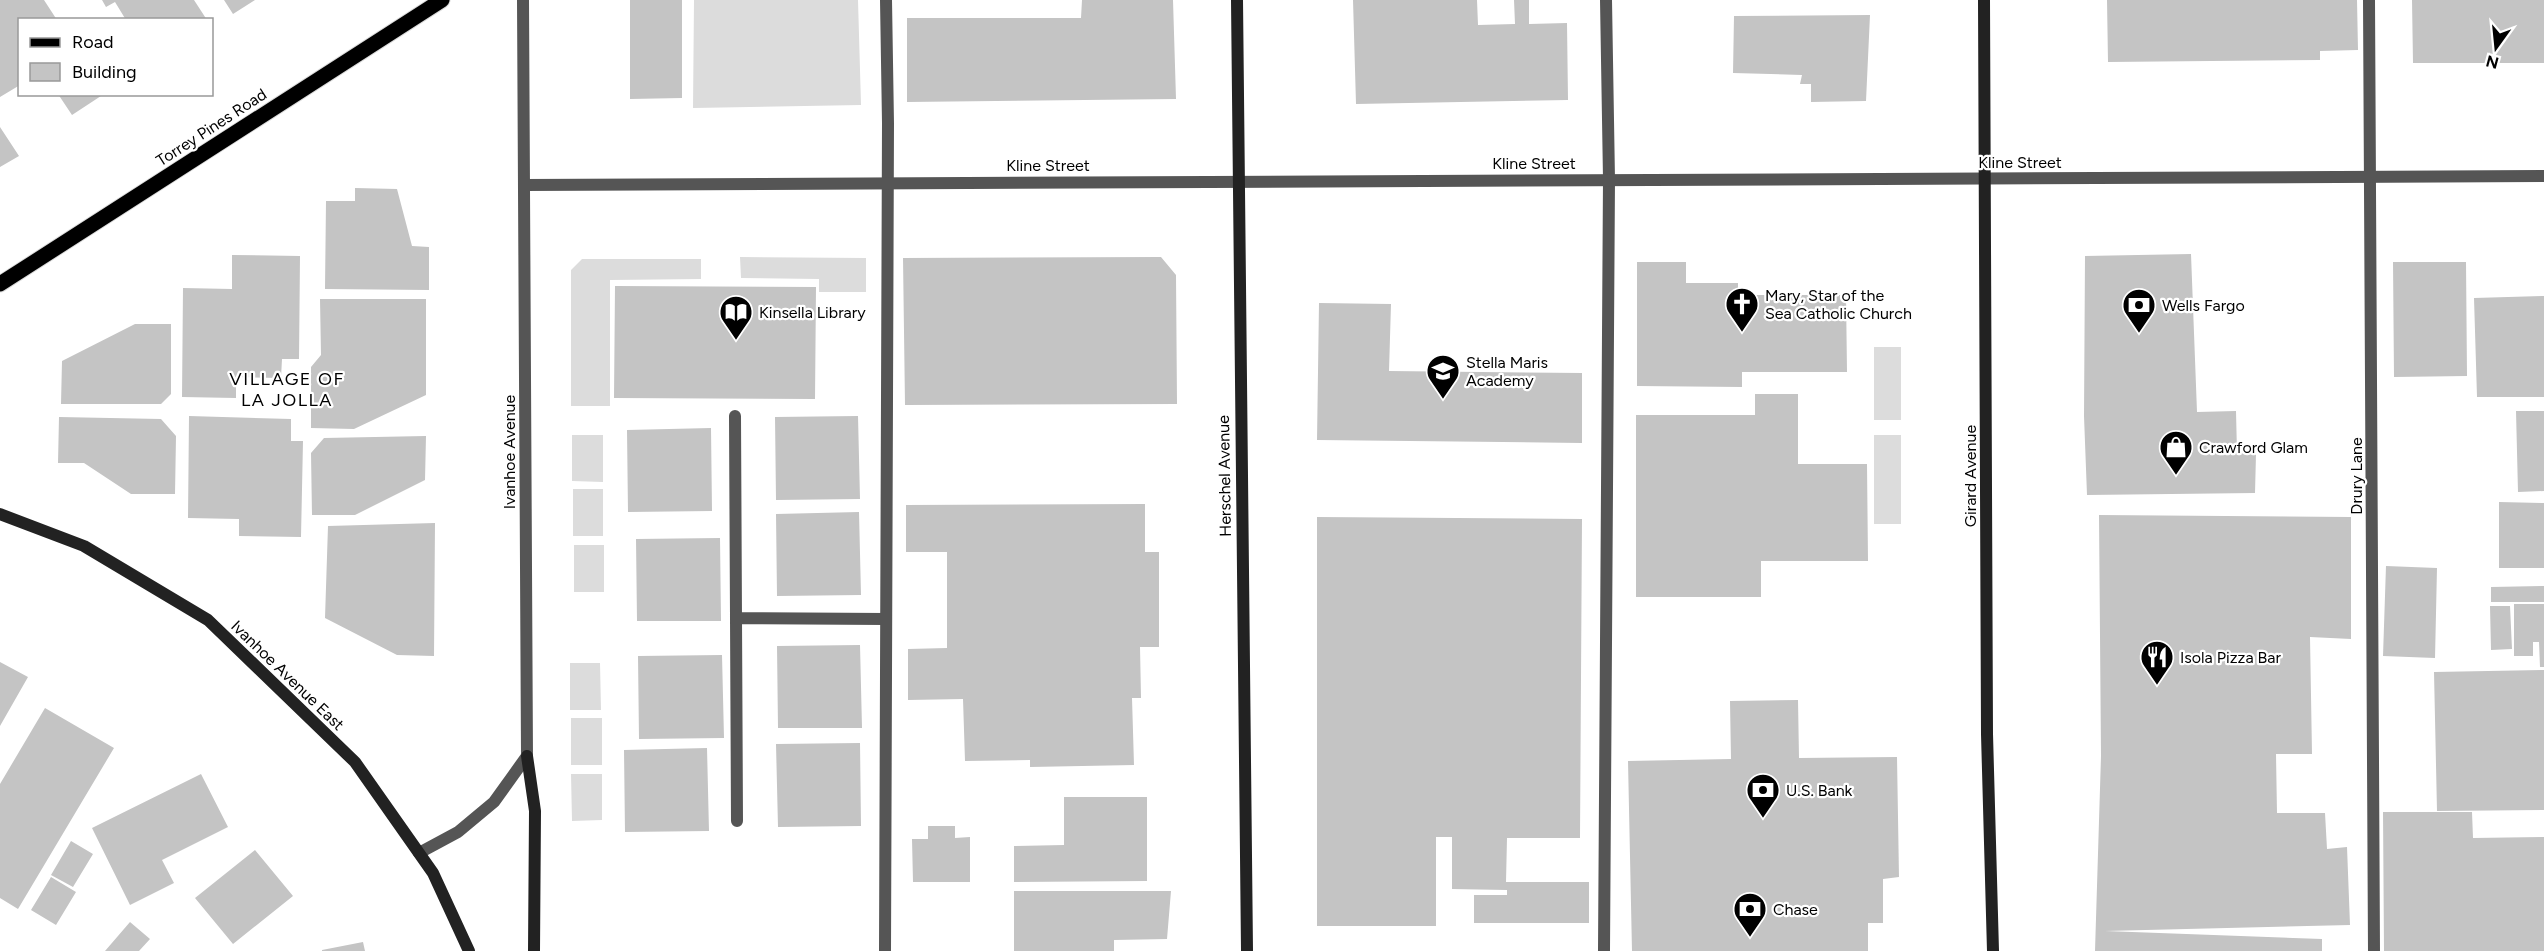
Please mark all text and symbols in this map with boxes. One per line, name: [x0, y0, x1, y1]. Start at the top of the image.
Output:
legend: [18, 18, 213, 96]
north arrow: [2466, 18, 2526, 78]
text: Road: [72, 31, 113, 53]
text: N: [2484, 51, 2501, 73]
text: Building: [72, 61, 137, 83]
street label: Torrey Pines Road: [153, 85, 270, 170]
street label: Kline Street: [1978, 153, 2062, 172]
street label: Kline Street: [1492, 154, 1576, 173]
street label: Kline Street: [1006, 156, 1090, 175]
church icon: Mary, Star of the Sea Catholic Church: [1724, 286, 1760, 333]
place label: Mary, Star of the Sea Catholic Church: [1765, 286, 1912, 323]
bank icon: Wells Fargo: [2121, 287, 2157, 334]
library icon: Kinsella Library: [718, 294, 754, 341]
place label: Wells Fargo: [2162, 296, 2245, 315]
place label: Kinsella Library: [759, 303, 866, 322]
school or university icon: Stella Maris Academy: [1425, 353, 1461, 400]
place label: Stella Maris Academy: [1466, 353, 1548, 390]
district label: VILLAGE OF LA JOLLA: [229, 368, 345, 411]
street label: Ivanhoe Avenue: [500, 394, 519, 509]
street label: Herschel Avenue: [1214, 415, 1235, 537]
street label: Girard Avenue: [1961, 425, 1980, 527]
shop icon: Crawford Glam: [2158, 429, 2194, 476]
street label: Drury Lane: [2347, 437, 2366, 515]
place label: Crawford Glam: [2199, 438, 2308, 457]
street label: Ivanhoe Avenue East: [227, 617, 348, 734]
restaurant icon: Isola Pizza Bar: [2139, 639, 2175, 686]
place label: Isola Pizza Bar: [2180, 648, 2281, 667]
bank icon: U.S. Bank: [1745, 772, 1781, 819]
place label: U.S. Bank: [1786, 781, 1853, 800]
bank icon: Chase: [1732, 891, 1768, 938]
place label: Chase: [1773, 900, 1818, 919]

